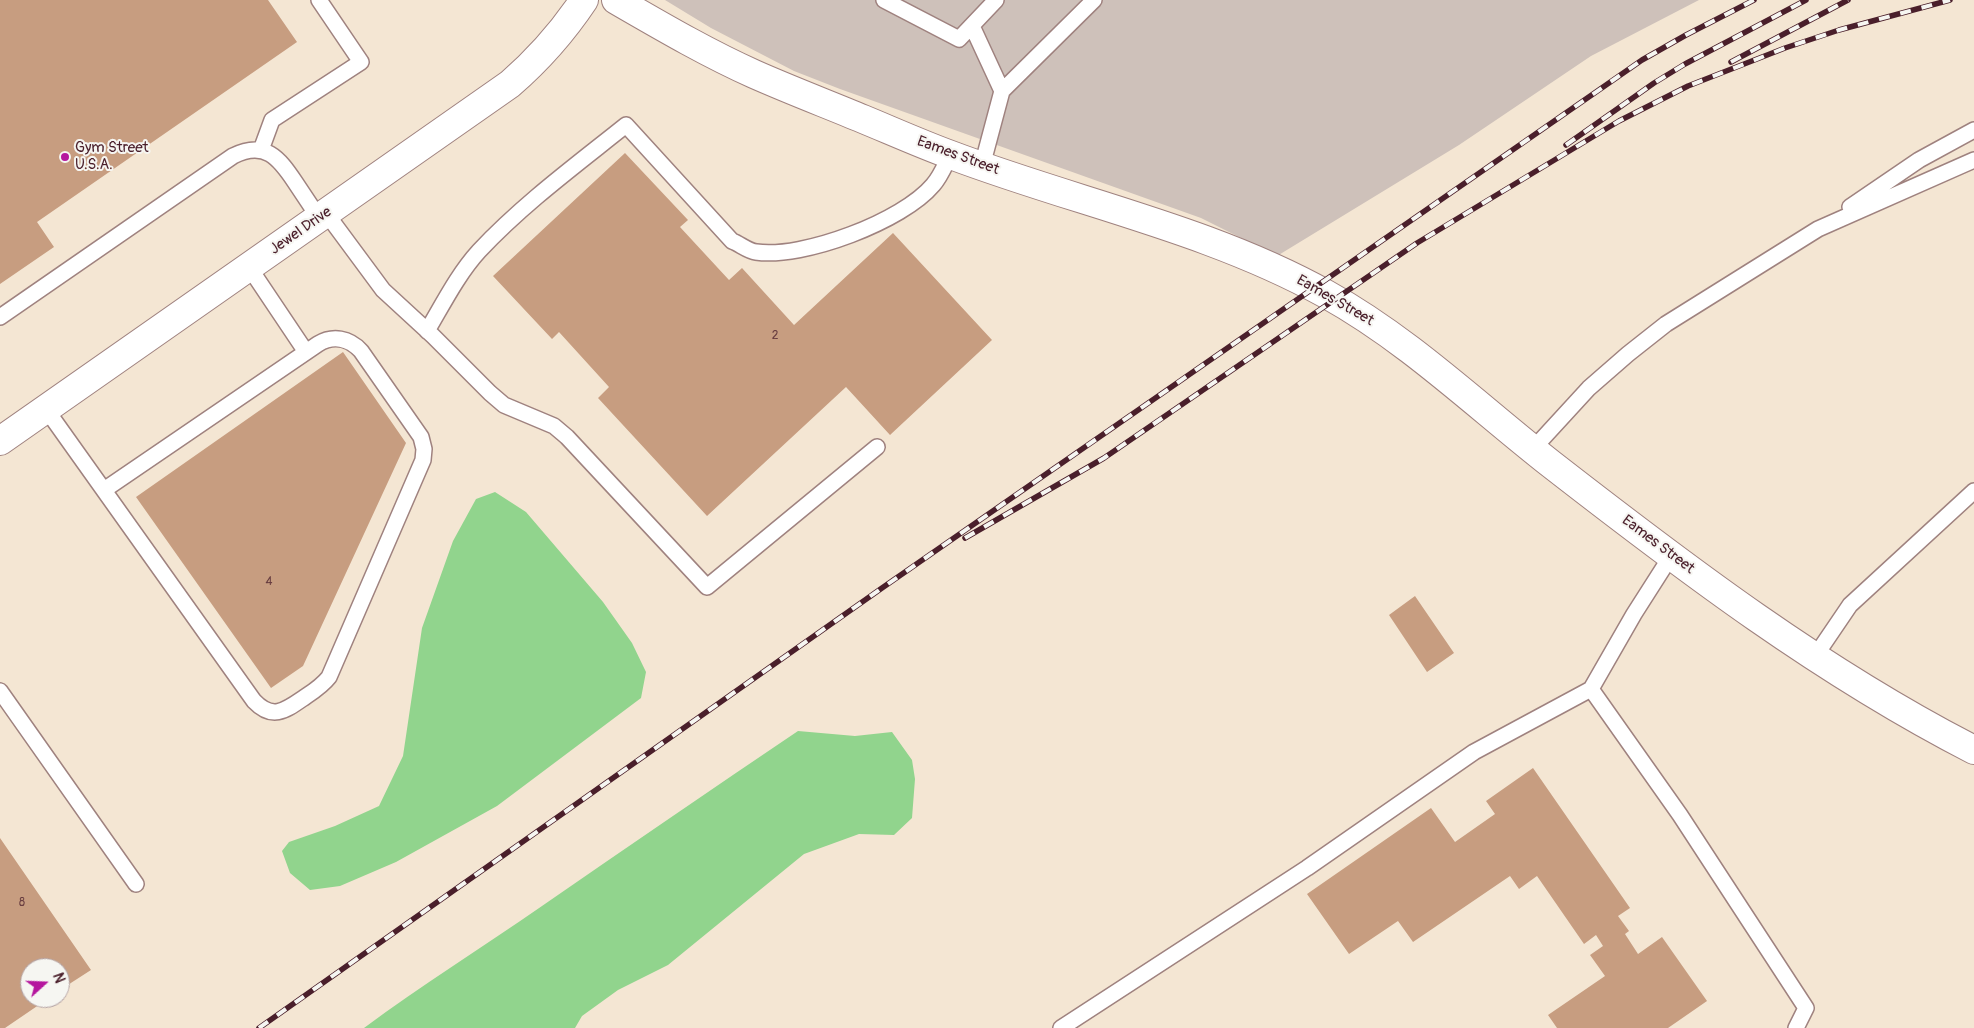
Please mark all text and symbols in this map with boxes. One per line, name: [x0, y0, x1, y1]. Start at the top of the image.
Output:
street label: Eames Street: [914, 133, 1002, 179]
place label: Gym Street U.S.A.: [75, 139, 149, 174]
marker: Gym Street U.S.A.: [59, 151, 71, 163]
street label: Jewel Drive: [267, 203, 335, 259]
street label: Eames Street: [1293, 272, 1377, 330]
house number: 2: [772, 329, 778, 343]
street label: Eames Street: [1618, 512, 1698, 578]
house number: 4: [266, 575, 272, 589]
house number: 8: [19, 896, 25, 910]
north arrow: [20, 958, 70, 1008]
text: N: [49, 971, 68, 985]

